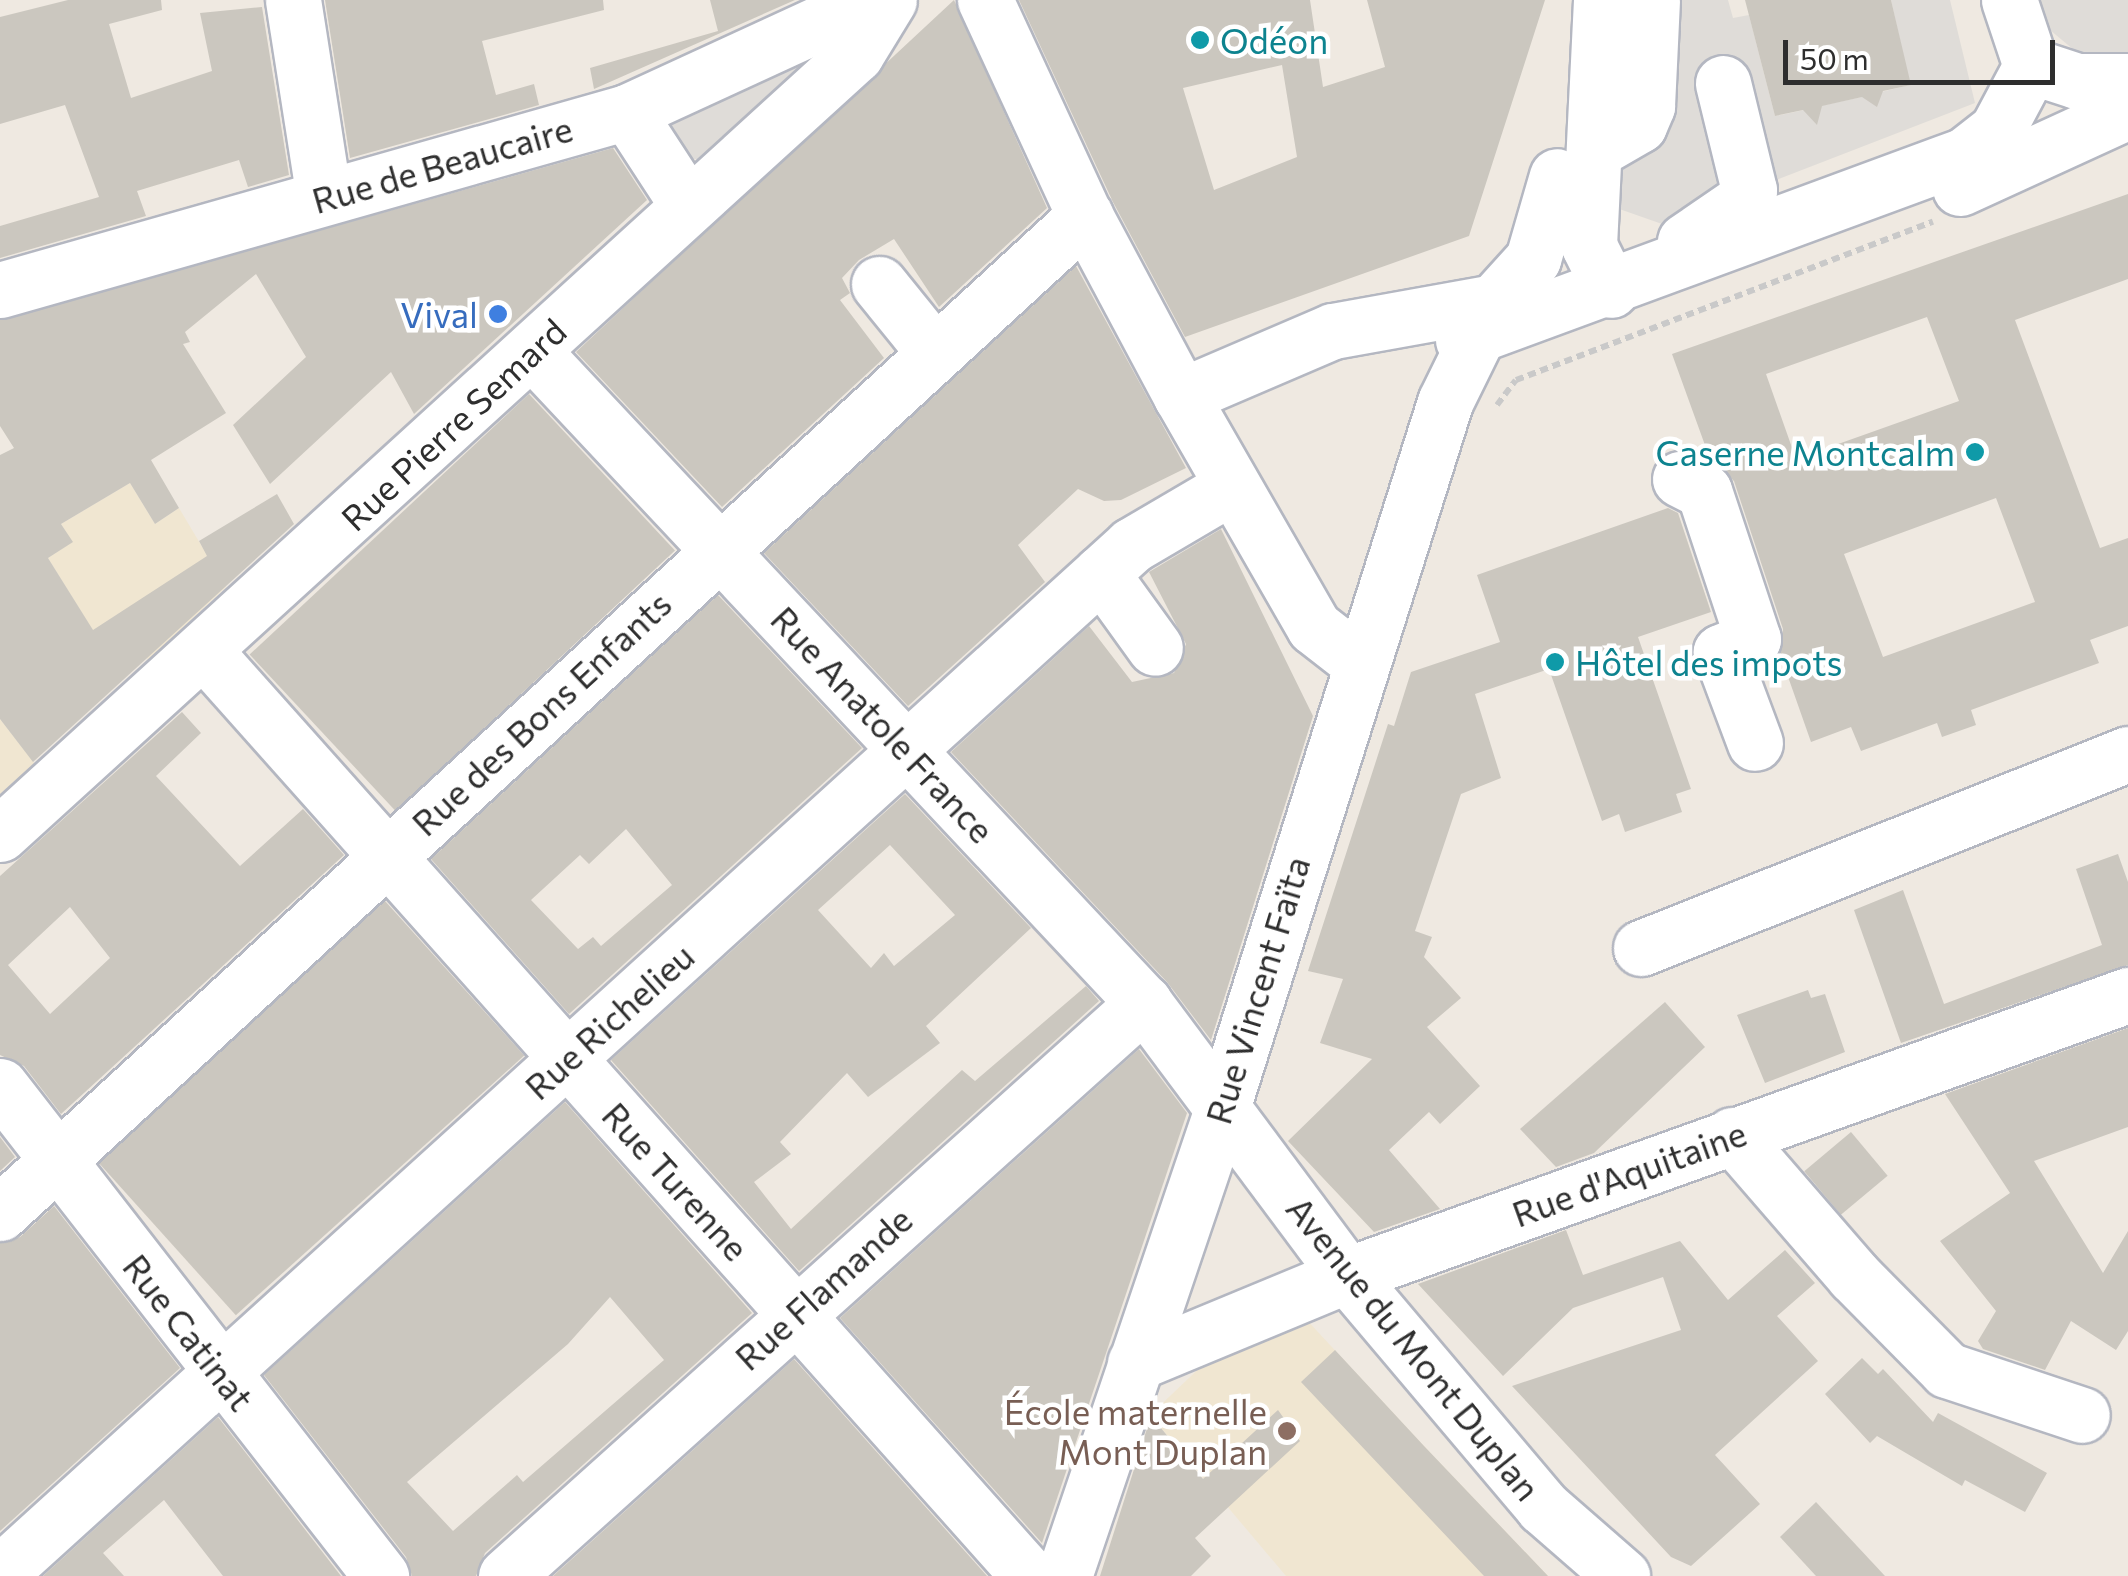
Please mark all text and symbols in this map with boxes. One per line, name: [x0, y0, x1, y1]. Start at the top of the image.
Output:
place label: Odéon: [1220, 19, 1328, 61]
scale bar: [1788, 20, 2060, 82]
marker: Odéon: [1189, 29, 1211, 51]
text: 50 m: [1800, 39, 1869, 76]
street label: Rue de Beaucaire: [307, 107, 577, 221]
place label: Vival: [400, 293, 478, 335]
marker: Vival: [487, 303, 509, 325]
street label: Rue Pierre Semard: [332, 309, 574, 539]
place label: Caserne Montcalm: [1656, 431, 1955, 473]
marker: Caserne Montcalm: [1964, 441, 1986, 463]
street label: Rue des Bons Enfants: [403, 582, 679, 844]
street label: Rue Anatole France: [763, 597, 1003, 851]
place label: Hôtel des impots: [1575, 641, 1843, 683]
marker: Hôtel des impots: [1544, 651, 1566, 673]
street label: Rue Vincent Faïta: [1196, 851, 1318, 1129]
street label: Rue Richelieu: [516, 934, 702, 1108]
street label: Rue Turenne: [594, 1094, 758, 1268]
street label: Rue d'Aquitaine: [1506, 1111, 1752, 1235]
street label: Avenue du Mont Duplan: [1279, 1188, 1549, 1508]
street label: Rue Flamande: [726, 1198, 920, 1378]
street label: Rue Catinat: [115, 1246, 263, 1418]
place label: École maternelle Mont Duplan: [1004, 1390, 1267, 1472]
marker: École maternelle Mont Duplan: [1276, 1420, 1298, 1442]

